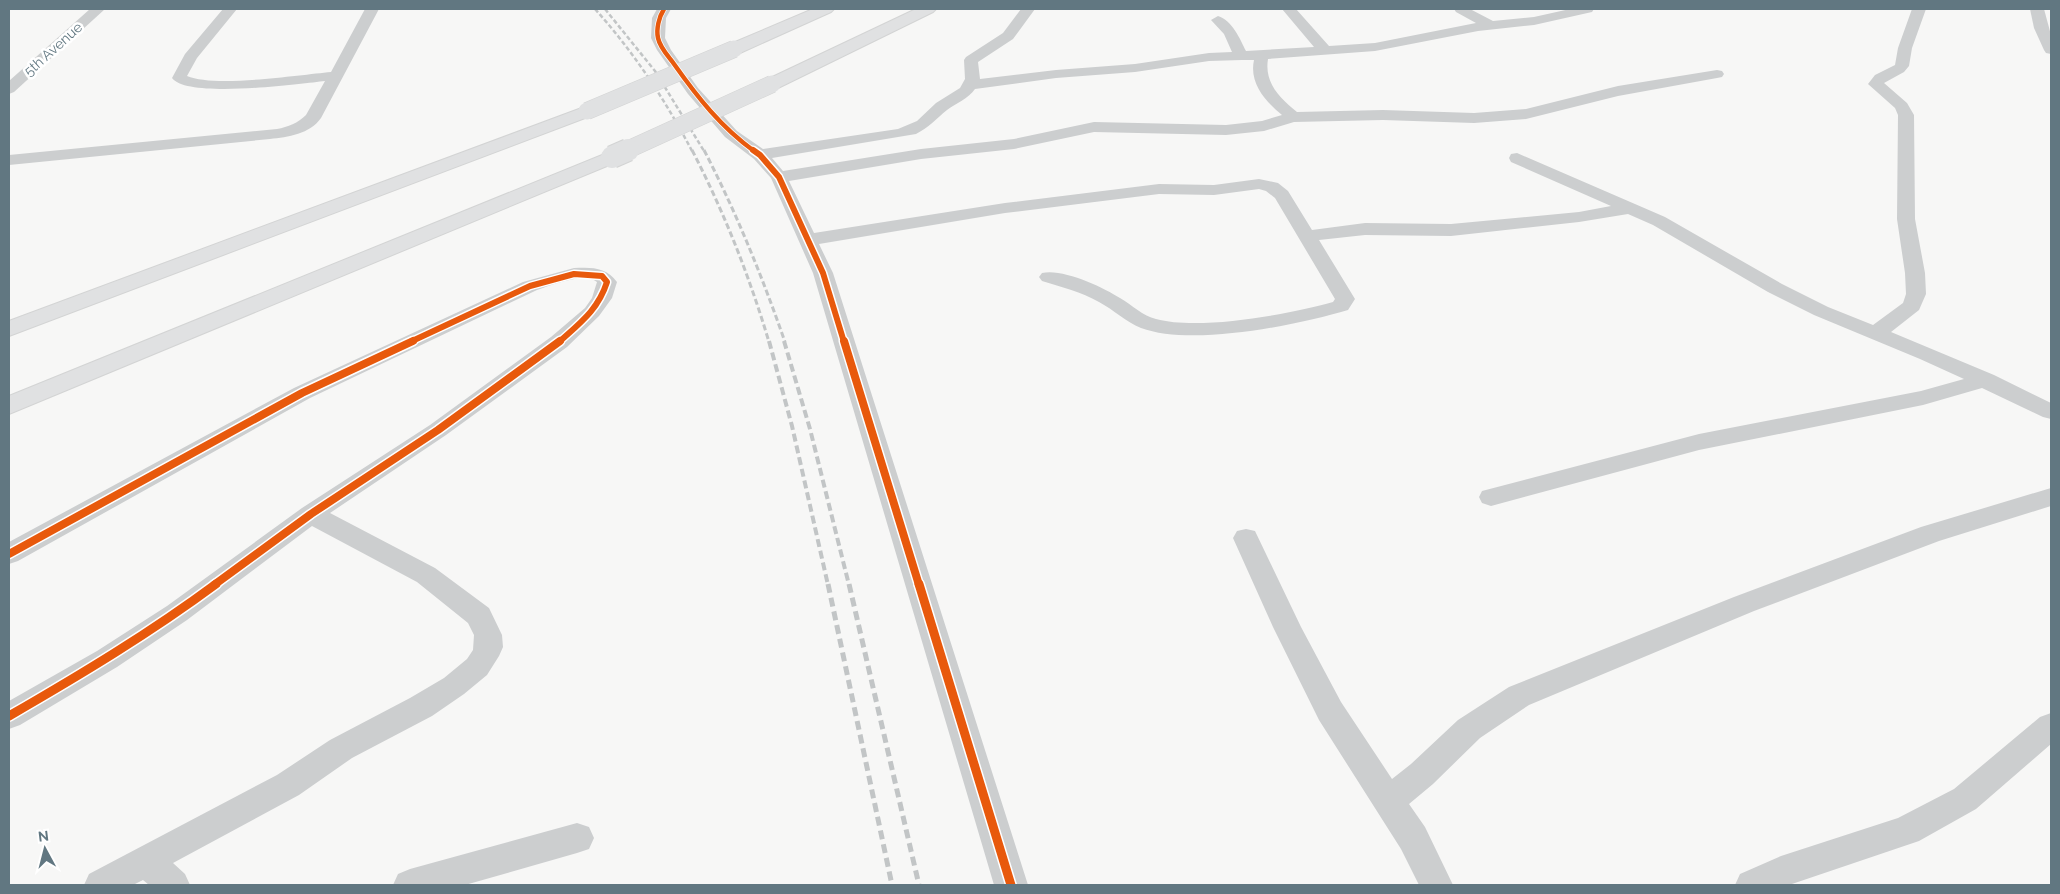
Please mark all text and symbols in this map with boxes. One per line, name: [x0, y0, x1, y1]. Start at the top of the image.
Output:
street label: 5th Avenue: [21, 19, 85, 79]
north arrow: [20, 824, 70, 874]
text: N: [37, 828, 50, 845]

